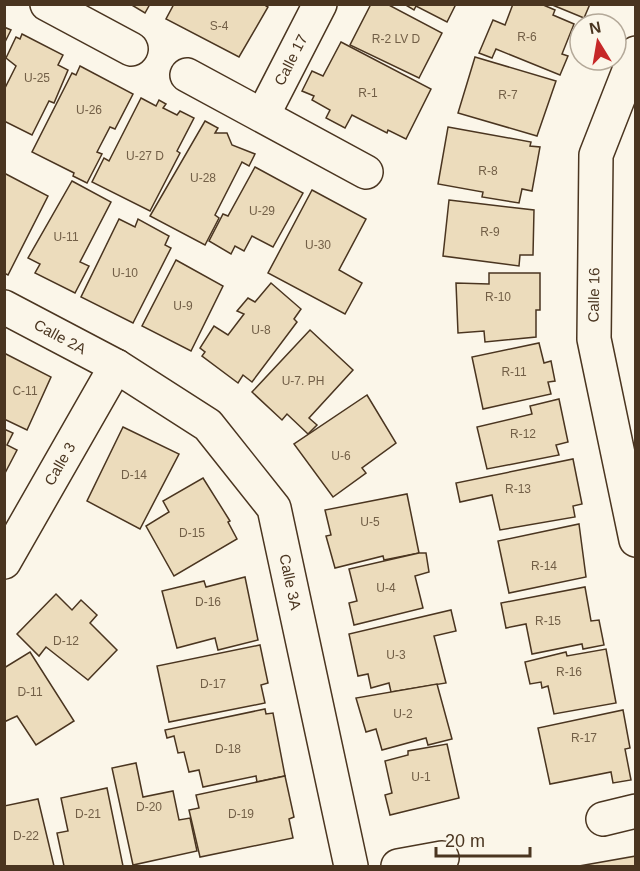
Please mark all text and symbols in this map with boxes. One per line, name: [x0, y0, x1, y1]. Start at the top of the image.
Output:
north arrow: [568, 12, 628, 72]
text: N: [588, 18, 603, 37]
house number: S-4: [210, 19, 229, 33]
house number: R-6: [517, 30, 537, 44]
street label: Calle 17: [270, 31, 311, 88]
house number: R-2 LV D: [372, 32, 421, 46]
house number: U-25: [24, 71, 50, 85]
house number: R-1: [358, 86, 378, 100]
house number: R-7: [498, 88, 518, 102]
house number: U-26: [76, 103, 102, 117]
house number: U-27 D: [126, 149, 164, 163]
house number: R-8: [478, 164, 498, 178]
house number: U-28: [190, 171, 216, 185]
house number: U-29: [249, 204, 275, 218]
house number: R-9: [480, 225, 500, 239]
house number: U-11: [53, 230, 79, 244]
house number: U-30: [305, 238, 331, 252]
house number: U-10: [112, 266, 138, 280]
street label: Calle 16: [585, 267, 602, 323]
house number: R-10: [485, 290, 511, 304]
house number: U-9: [173, 299, 193, 313]
street label: Calle 2A: [31, 316, 89, 357]
house number: U-8: [251, 323, 271, 337]
house number: R-11: [501, 365, 527, 379]
house number: U-7. PH: [282, 374, 324, 388]
house number: C-11: [12, 384, 38, 398]
house number: R-12: [510, 427, 536, 441]
street label: Calle 3: [41, 439, 79, 488]
house number: U-6: [331, 449, 351, 463]
house number: D-14: [121, 468, 147, 482]
house number: R-13: [505, 482, 531, 496]
house number: U-5: [360, 515, 380, 529]
house number: D-15: [179, 526, 205, 540]
street label: Calle 3A: [276, 552, 305, 611]
house number: R-14: [531, 559, 557, 573]
house number: U-4: [376, 581, 396, 595]
house number: D-16: [195, 595, 221, 609]
house number: R-15: [535, 614, 561, 628]
house number: D-12: [53, 634, 79, 648]
house number: U-3: [386, 648, 406, 662]
house number: R-16: [556, 665, 582, 679]
house number: D-17: [200, 677, 226, 691]
house number: D-11: [17, 685, 43, 699]
house number: U-2: [393, 707, 413, 721]
house number: R-17: [571, 731, 597, 745]
house number: D-18: [215, 742, 241, 756]
house number: U-1: [411, 770, 431, 784]
house number: D-20: [136, 800, 162, 814]
house number: D-21: [75, 807, 101, 821]
house number: D-19: [228, 807, 254, 821]
scale bar: [436, 820, 530, 858]
house number: D-22: [13, 829, 39, 843]
text: 20 m: [445, 831, 485, 851]

